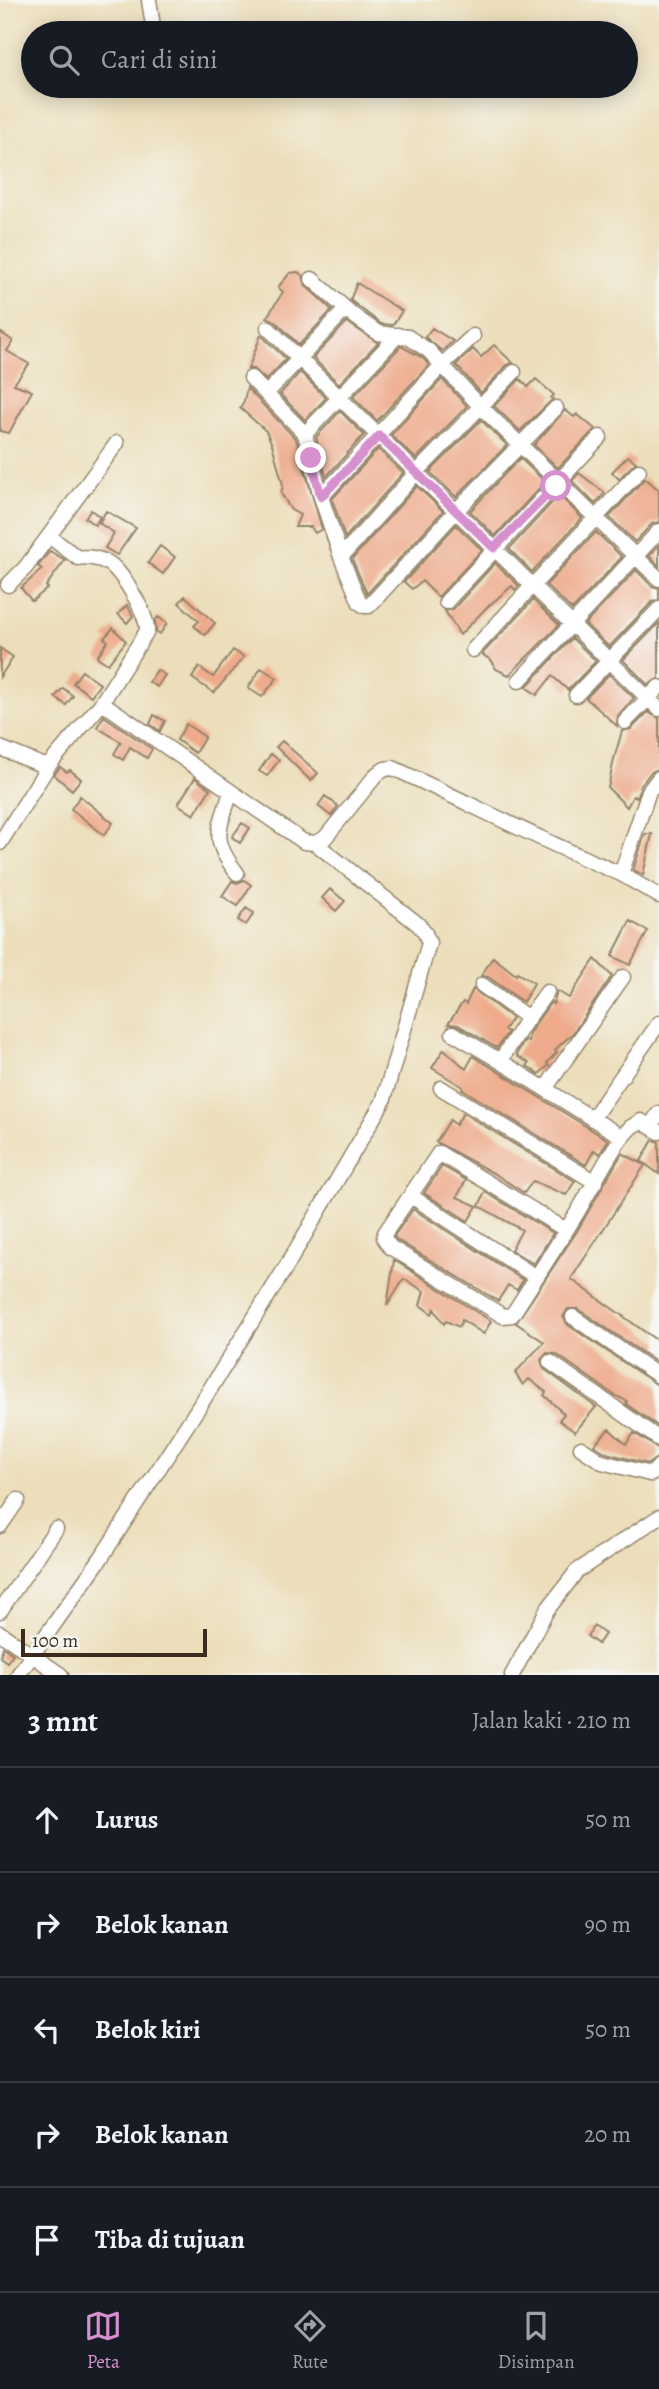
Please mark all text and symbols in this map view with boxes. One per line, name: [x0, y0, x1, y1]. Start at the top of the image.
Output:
search box: [21, 21, 638, 98]
icon: search: [45, 41, 83, 79]
text: Cari di sini: [101, 42, 218, 77]
route end: [295, 442, 326, 473]
route start: [540, 470, 571, 501]
scale bar: [21, 1626, 206, 1658]
text: 100 m: [32, 1628, 78, 1654]
text: 3 mnt: [28, 1701, 98, 1741]
text: Jalan kaki · 210 m: [472, 1705, 631, 1736]
icon: ahead: [28, 1801, 66, 1839]
text: Lurus: [95, 1802, 158, 1837]
text: 50 m: [585, 1804, 631, 1835]
icon: right: [28, 1906, 66, 1944]
text: Belok kanan: [95, 1907, 229, 1942]
text: 90 m: [585, 1909, 631, 1940]
icon: left: [28, 2011, 66, 2049]
text: Belok kiri: [95, 2012, 201, 2047]
text: 50 m: [585, 2014, 631, 2045]
icon: right: [28, 2116, 66, 2154]
text: Belok kanan: [95, 2117, 229, 2152]
text: 20 m: [584, 2119, 631, 2150]
icon: arrive: [28, 2221, 66, 2259]
text: Tiba di tujuan: [95, 2222, 245, 2257]
tab: Peta: [84, 2307, 122, 2375]
tab: Rute: [291, 2307, 329, 2375]
tab: Disimpan: [498, 2307, 575, 2375]

